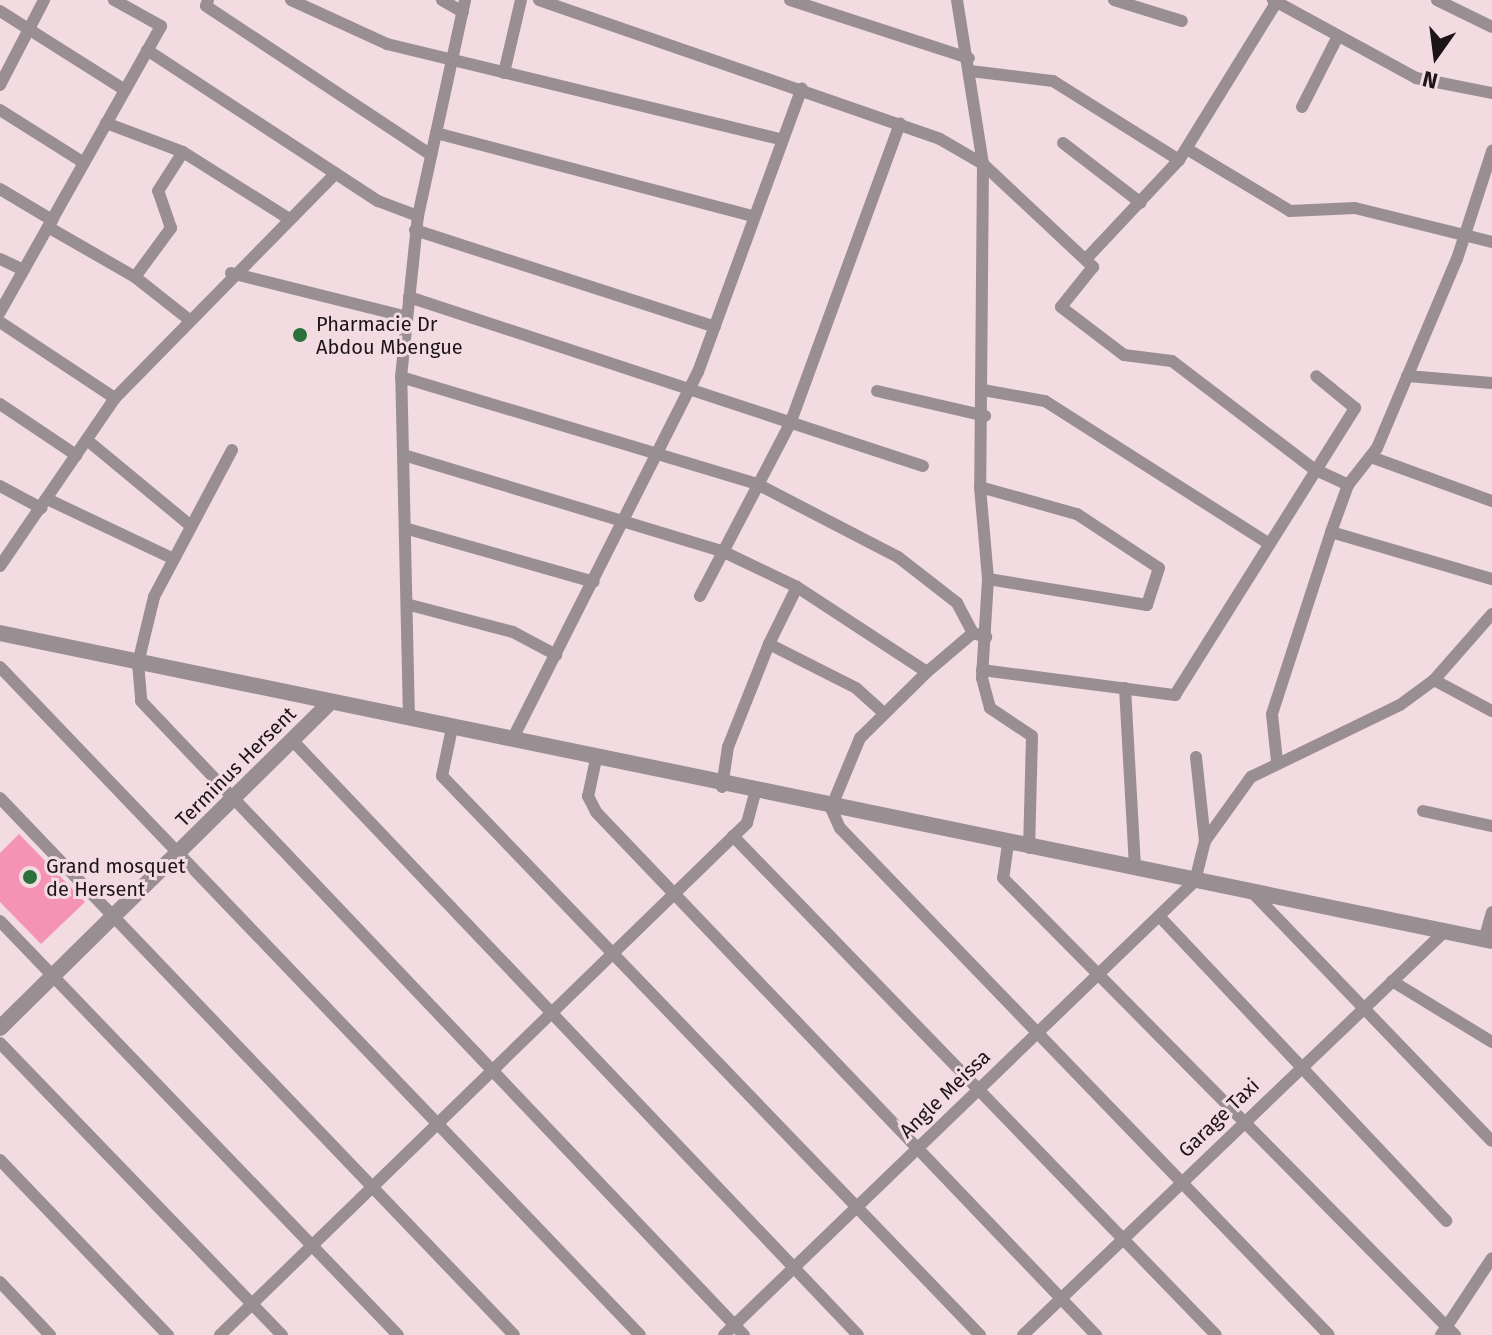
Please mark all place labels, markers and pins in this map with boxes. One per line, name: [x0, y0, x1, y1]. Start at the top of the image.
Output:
place label: Pharmacie Dr Abdou Mbengue: [316, 312, 463, 359]
marker: Pharmacie Dr Abdou Mbengue: [291, 326, 309, 344]
place label: Grand mosquet de Hersent: [46, 854, 185, 901]
marker: Grand mosquet de Hersent: [21, 868, 39, 886]

